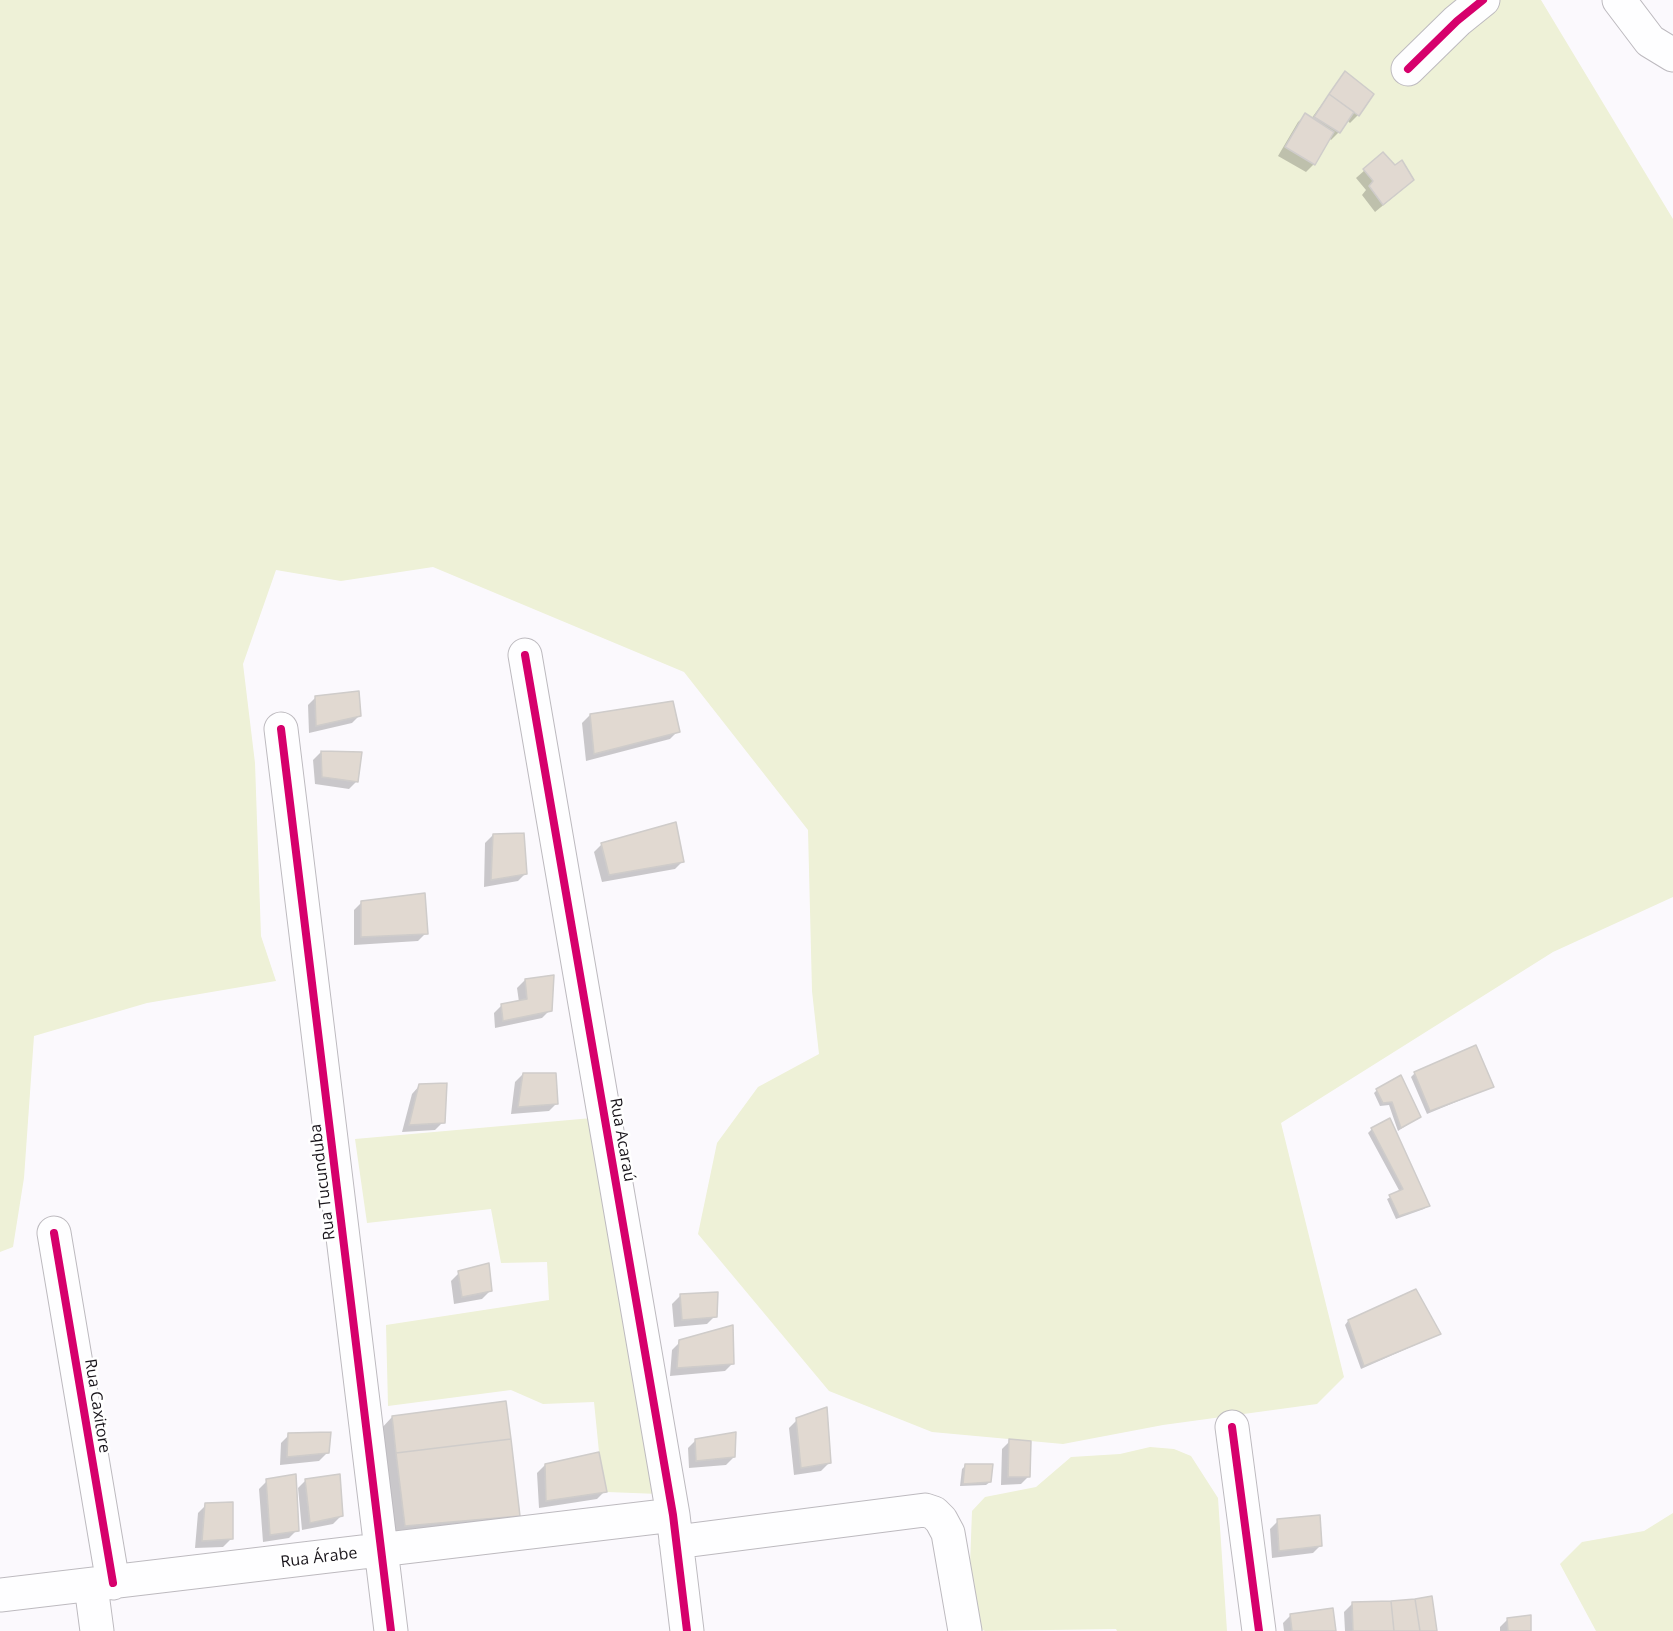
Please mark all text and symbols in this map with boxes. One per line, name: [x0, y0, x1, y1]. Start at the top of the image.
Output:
street label: Rua Acaraú: [605, 1097, 639, 1183]
street label: Rua Tucunduba: [306, 1123, 340, 1241]
street label: Rua Caxitore: [80, 1358, 114, 1454]
street label: Rua Árabe: [280, 1544, 358, 1572]

